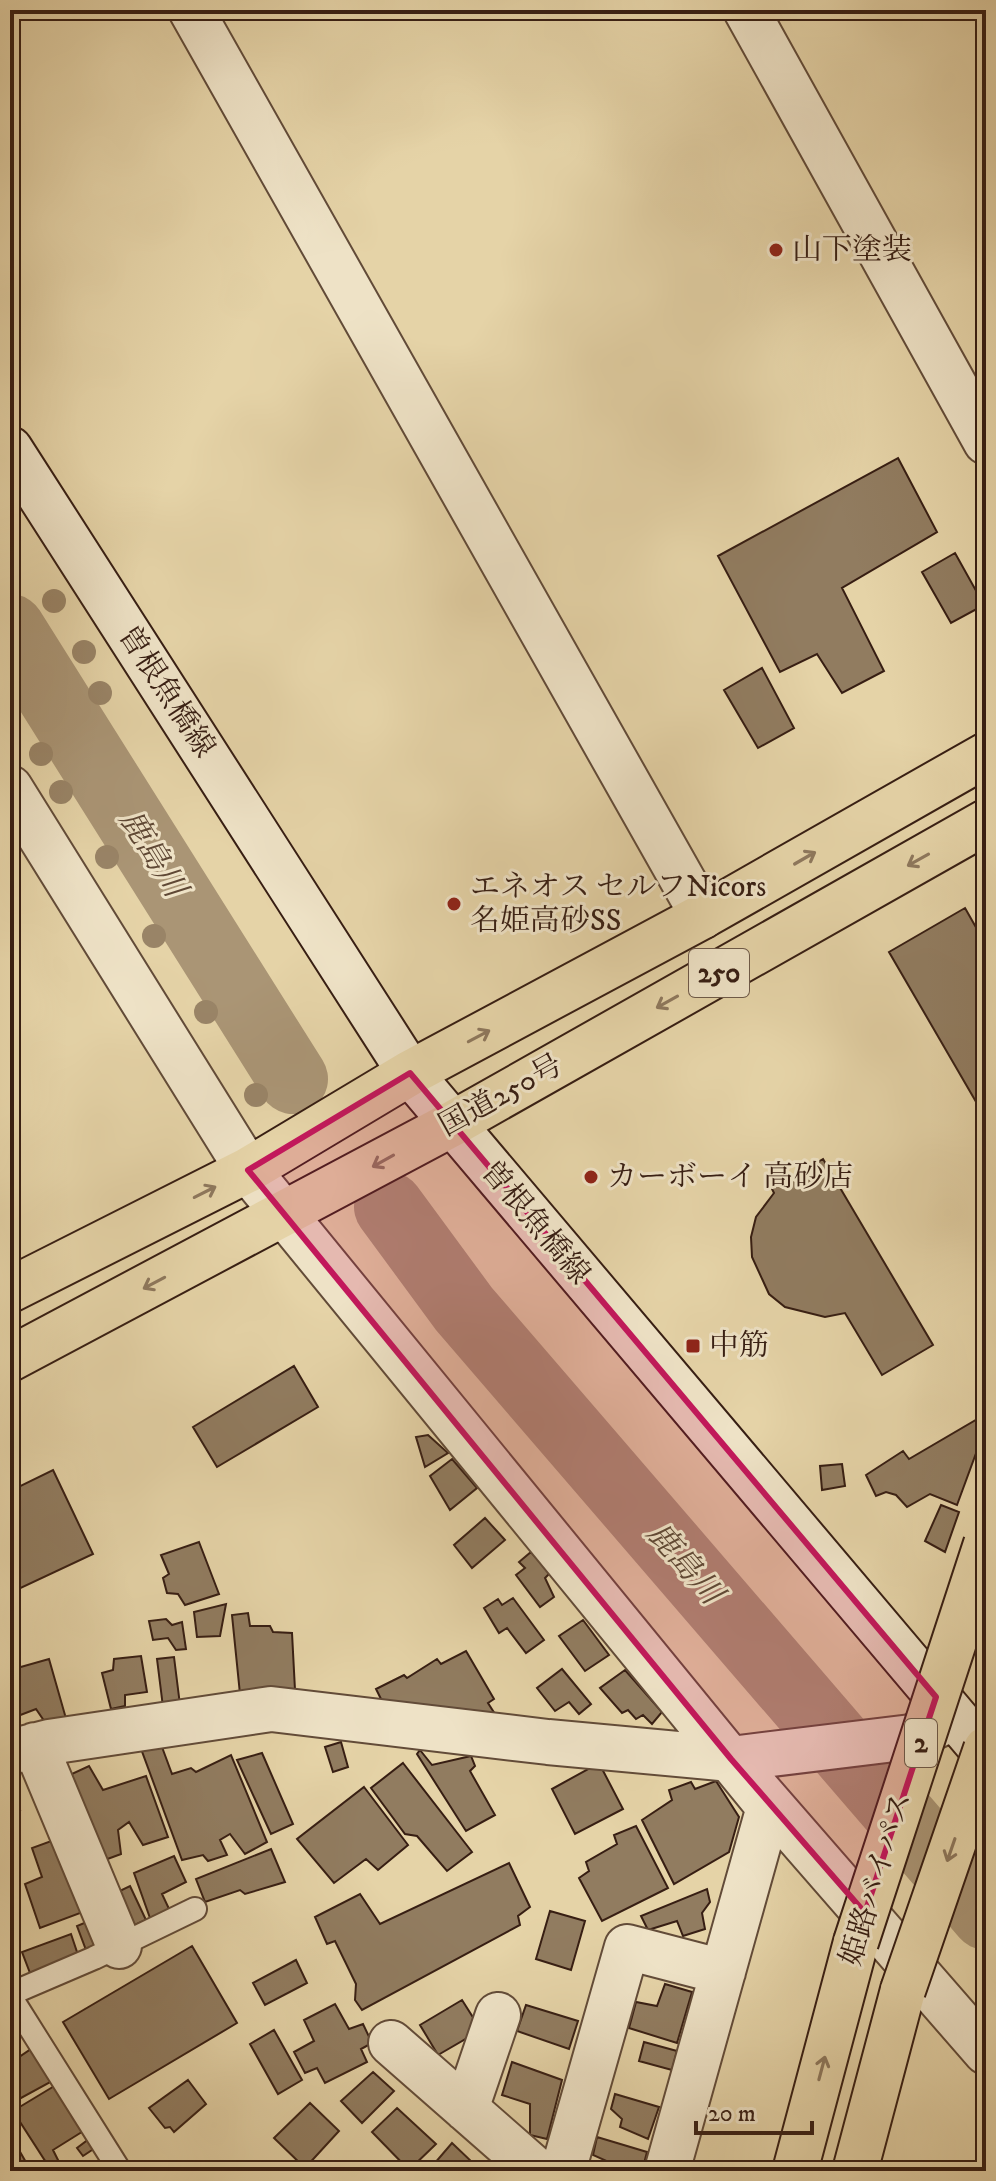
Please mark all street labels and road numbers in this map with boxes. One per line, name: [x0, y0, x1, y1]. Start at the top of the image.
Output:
street label: 曽根魚橋線: [110, 619, 222, 765]
road number: 250: [689, 949, 749, 997]
street label: 国道250号: [433, 1047, 569, 1145]
street label: 曽根魚橋線: [473, 1154, 597, 1292]
road number: 2: [905, 1719, 937, 1767]
street label: 姫路バイパス: [833, 1788, 921, 1970]

